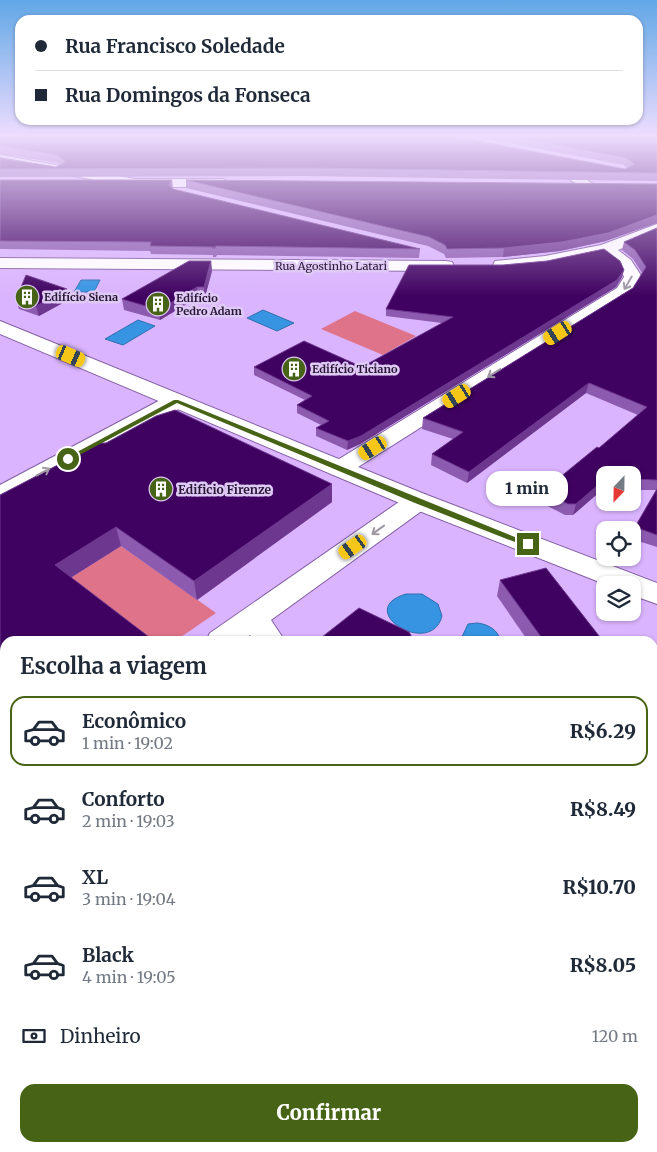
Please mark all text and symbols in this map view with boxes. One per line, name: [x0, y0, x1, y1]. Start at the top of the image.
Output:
text: Rua Francisco Soledade: [65, 34, 285, 58]
text: Rua Domingos da Fonseca: [65, 83, 311, 107]
street label: Rua Agostinho Latari: [275, 259, 388, 273]
one-way arrow: [623, 276, 633, 291]
building icon: Edifício Siena: [14, 284, 40, 310]
place label: Edifício Siena: [44, 290, 118, 304]
building icon: Edifício Pedro Adam: [145, 291, 171, 317]
place label: Edifício Pedro Adam: [176, 291, 242, 318]
car: [541, 319, 574, 347]
car: [54, 343, 87, 369]
building icon: Edifício Ticiano: [281, 356, 307, 382]
place label: Edifício Ticiano: [312, 362, 398, 376]
one-way arrow: [488, 368, 502, 378]
car: [440, 382, 473, 410]
car: [356, 434, 389, 462]
route start: [57, 448, 79, 470]
north arrow: [596, 466, 641, 511]
map controls: [596, 466, 641, 621]
one-way arrow: [35, 467, 50, 476]
callout: 1 min: [487, 472, 569, 506]
building icon: Edificio Firenze: [148, 476, 174, 502]
text: 1 min: [505, 478, 549, 498]
place label: Edificio Firenze: [178, 482, 271, 497]
button: locate: [596, 521, 641, 566]
one-way arrow: [372, 524, 385, 535]
car: [336, 532, 369, 562]
route end: [517, 533, 539, 555]
button: layers: [596, 576, 641, 621]
text: Escolha a viagem: [20, 652, 207, 680]
icon: car: [22, 709, 67, 754]
text: Econômico: [82, 709, 186, 733]
text: R$6.29: [570, 719, 636, 743]
text: 1 min · 19:02: [82, 733, 173, 753]
icon: car: [22, 787, 67, 832]
text: Conforto: [82, 787, 165, 811]
text: R$8.49: [570, 797, 636, 821]
text: 2 min · 19:03: [82, 811, 175, 831]
icon: car: [22, 865, 67, 910]
text: XL: [82, 865, 108, 889]
text: R$10.70: [563, 875, 636, 899]
text: 3 min · 19:04: [82, 889, 176, 909]
icon: car: [22, 943, 67, 988]
text: Black: [82, 943, 134, 967]
text: R$8.05: [570, 953, 636, 977]
text: 4 min · 19:05: [82, 967, 176, 987]
icon: cash: [20, 1022, 48, 1050]
text: Dinheiro: [60, 1024, 141, 1048]
text: 120 m: [592, 1026, 638, 1046]
button: Confirmar: [20, 1084, 638, 1142]

